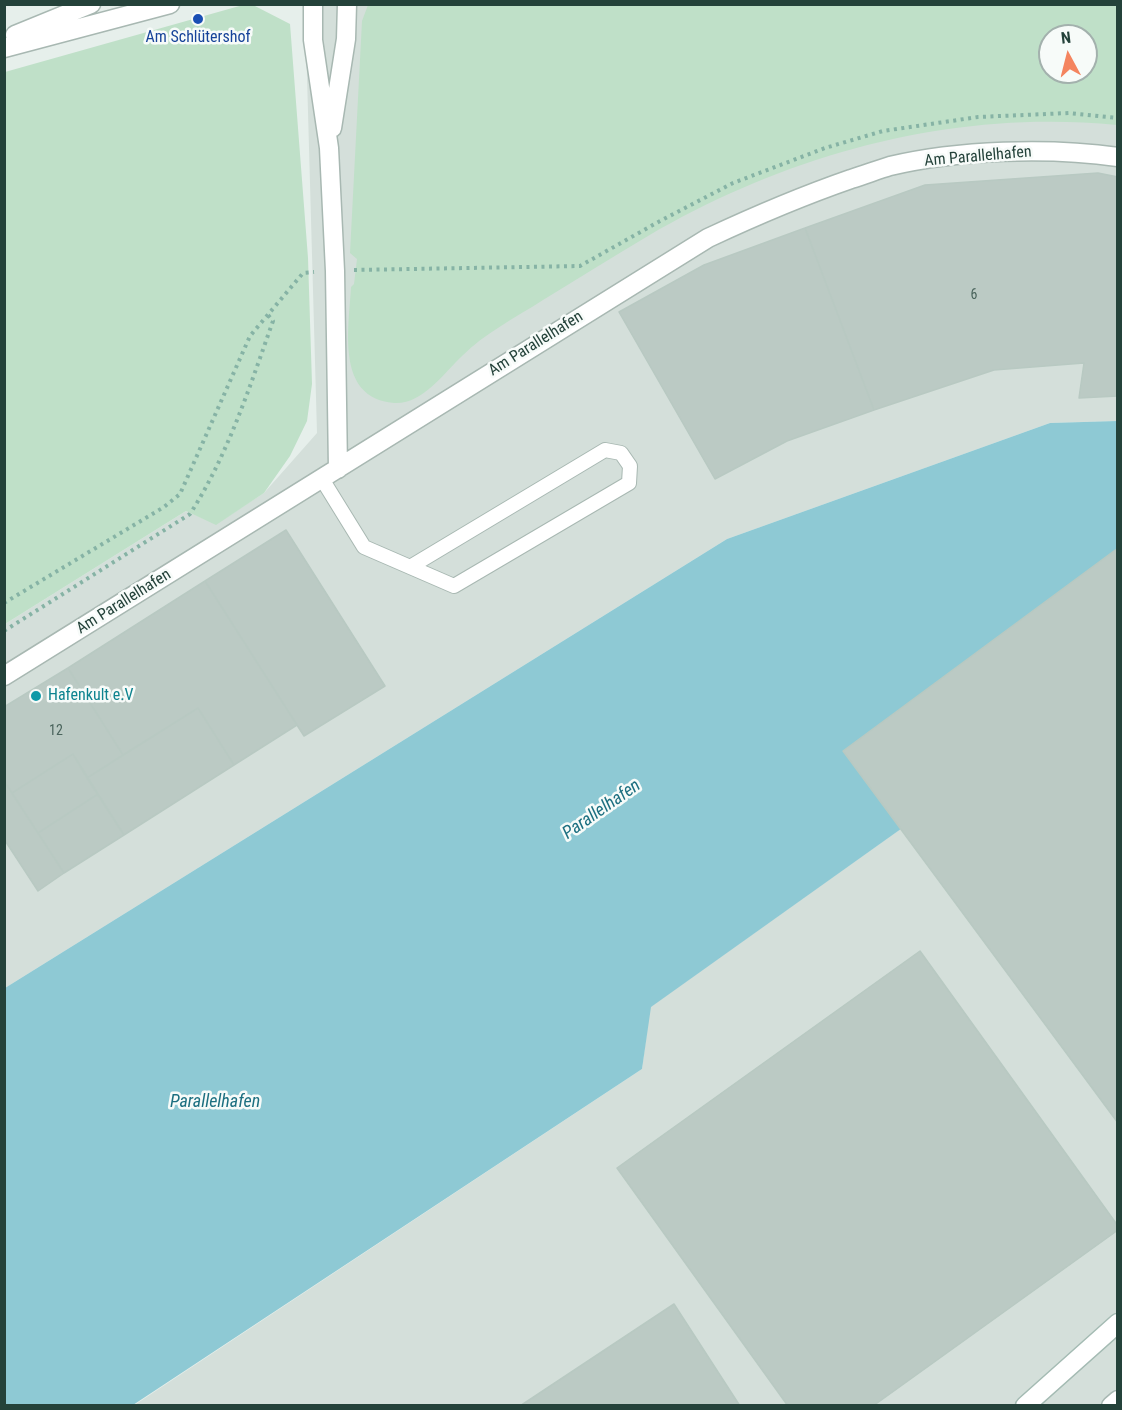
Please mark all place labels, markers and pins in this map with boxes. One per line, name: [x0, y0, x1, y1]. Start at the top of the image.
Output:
marker: Am Schlütershof: [191, 12, 205, 26]
place label: Am Schlütershof: [146, 28, 250, 48]
place label: Hafenkult e.V: [48, 686, 133, 706]
marker: Hafenkult e.V: [29, 689, 43, 703]

